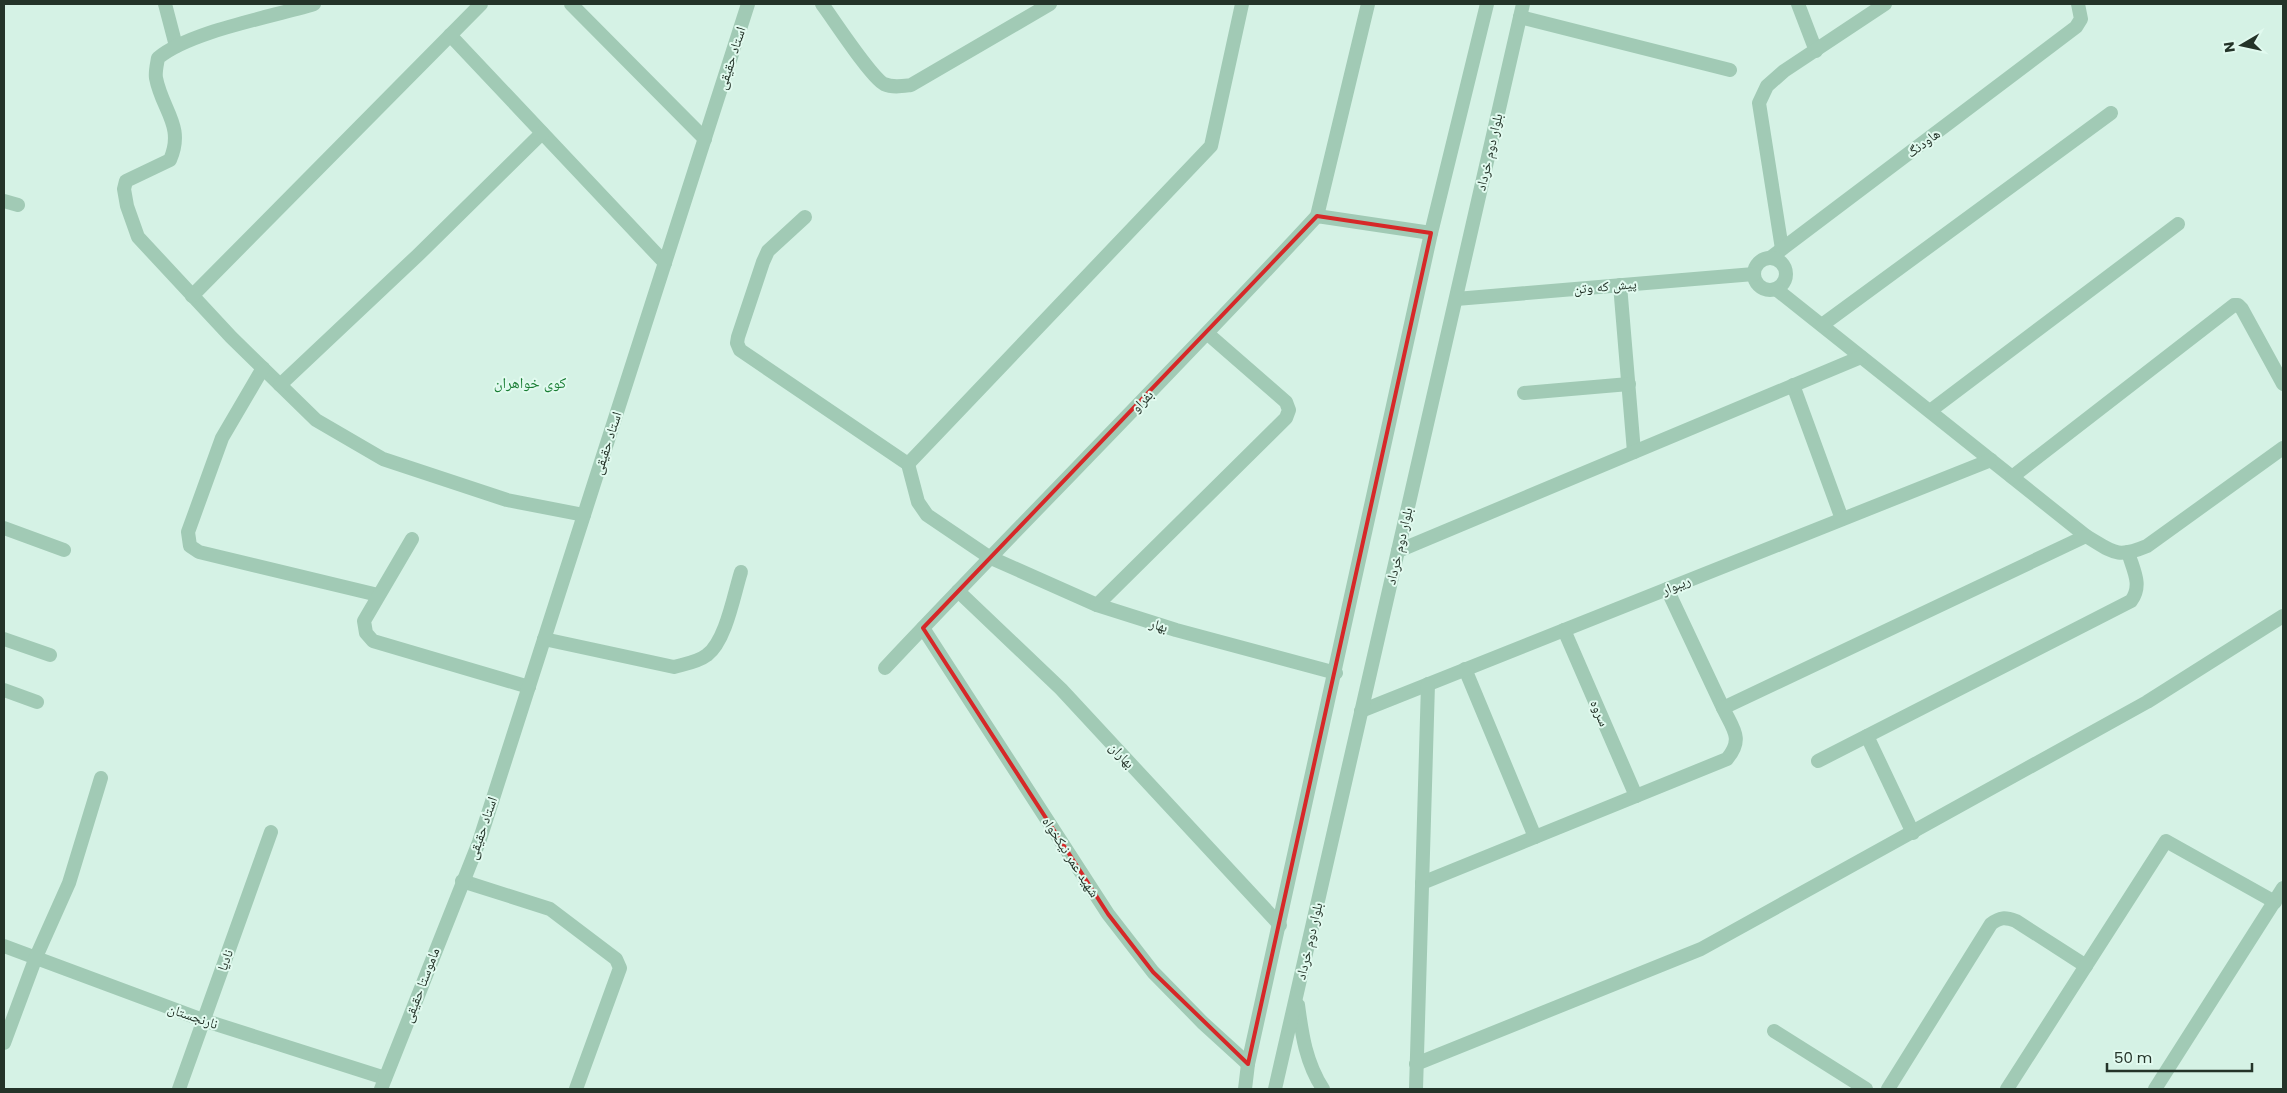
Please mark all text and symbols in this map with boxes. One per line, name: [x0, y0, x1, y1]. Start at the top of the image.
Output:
north arrow: [2217, 20, 2267, 70]
street label: استاد حقیقی: [711, 24, 751, 92]
text: N: [2218, 40, 2240, 54]
street label: بلوار دوم خرداد: [1470, 111, 1508, 193]
street label: هاودنگ: [1902, 124, 1944, 162]
street label: پیش که وتن: [1573, 273, 1638, 299]
district label: کوی خواهران: [494, 372, 566, 393]
street label: بفراو: [1126, 385, 1158, 417]
street label: استاد حقیقی: [587, 409, 627, 477]
street label: بلوار دوم خرداد: [1380, 505, 1418, 587]
street label: ریبوار: [1658, 570, 1693, 600]
street label: بهار: [1146, 612, 1171, 637]
street label: سروه: [1585, 697, 1615, 729]
street label: بهاران: [1105, 737, 1140, 773]
street label: استاد حقیقی: [462, 794, 502, 862]
street label: شهید عمر نیکخواه: [1037, 813, 1105, 901]
street label: بلوار دوم خرداد: [1290, 900, 1328, 982]
street label: ماموستا حقیقی: [398, 945, 444, 1025]
street label: نادیا: [212, 946, 238, 974]
street label: نارنجستان: [165, 998, 221, 1034]
scale bar: [2107, 1040, 2252, 1072]
text: 50 m: [2114, 1047, 2152, 1068]

